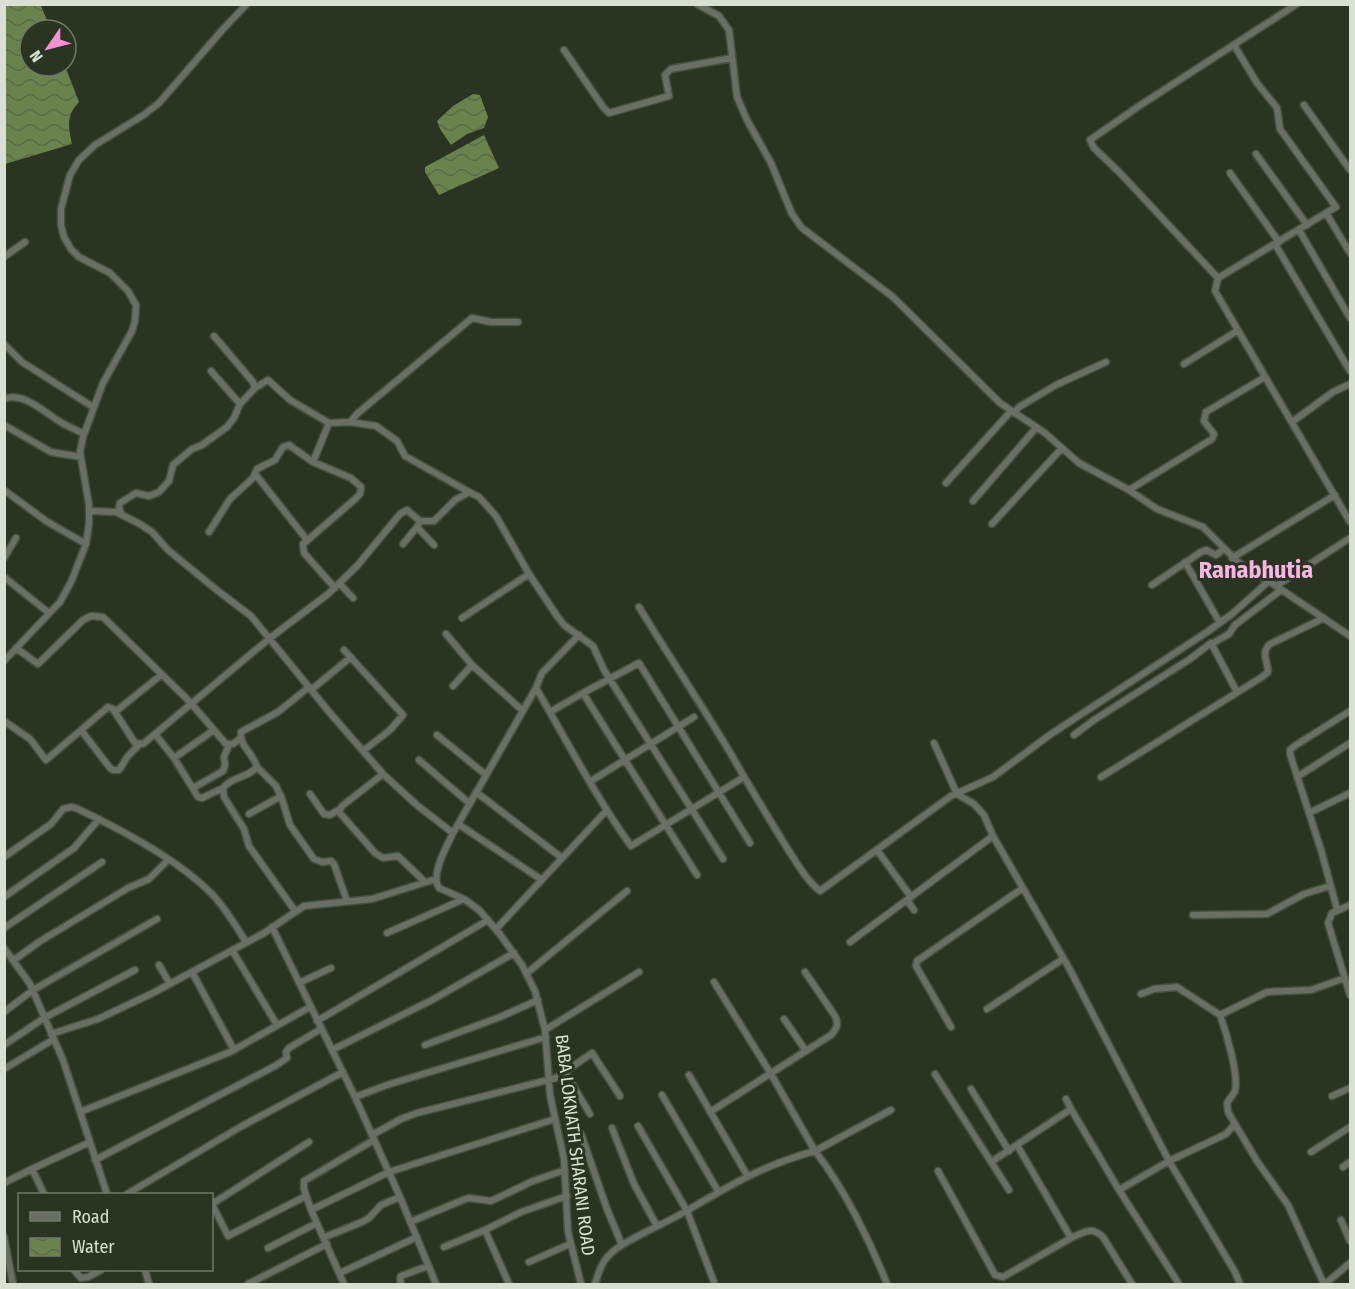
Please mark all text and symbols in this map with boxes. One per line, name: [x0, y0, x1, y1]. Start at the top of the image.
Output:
north arrow: [18, 18, 78, 78]
text: N: [26, 47, 47, 66]
district label: Ranabhutia: [1199, 556, 1313, 584]
street label: BABA LOKNATH SHARANI ROAD: [551, 1033, 599, 1257]
legend: [18, 1193, 213, 1271]
text: Road: [72, 1206, 109, 1228]
text: Water: [72, 1236, 115, 1258]

